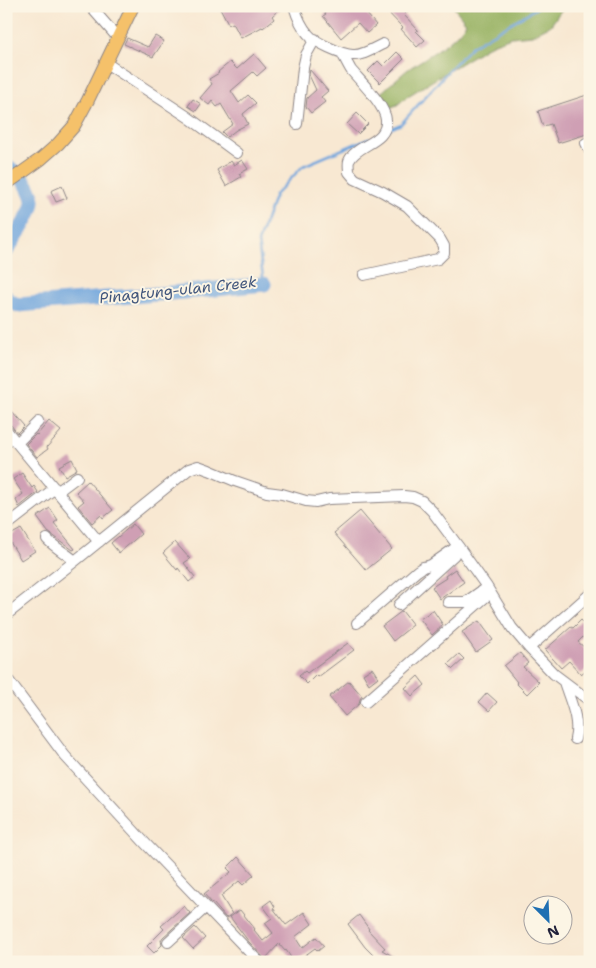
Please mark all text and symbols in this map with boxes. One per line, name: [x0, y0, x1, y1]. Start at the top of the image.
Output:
water label: Pinagtung-ulan Creek: [98, 272, 258, 308]
north arrow: [524, 896, 574, 946]
text: N: [545, 921, 562, 942]

